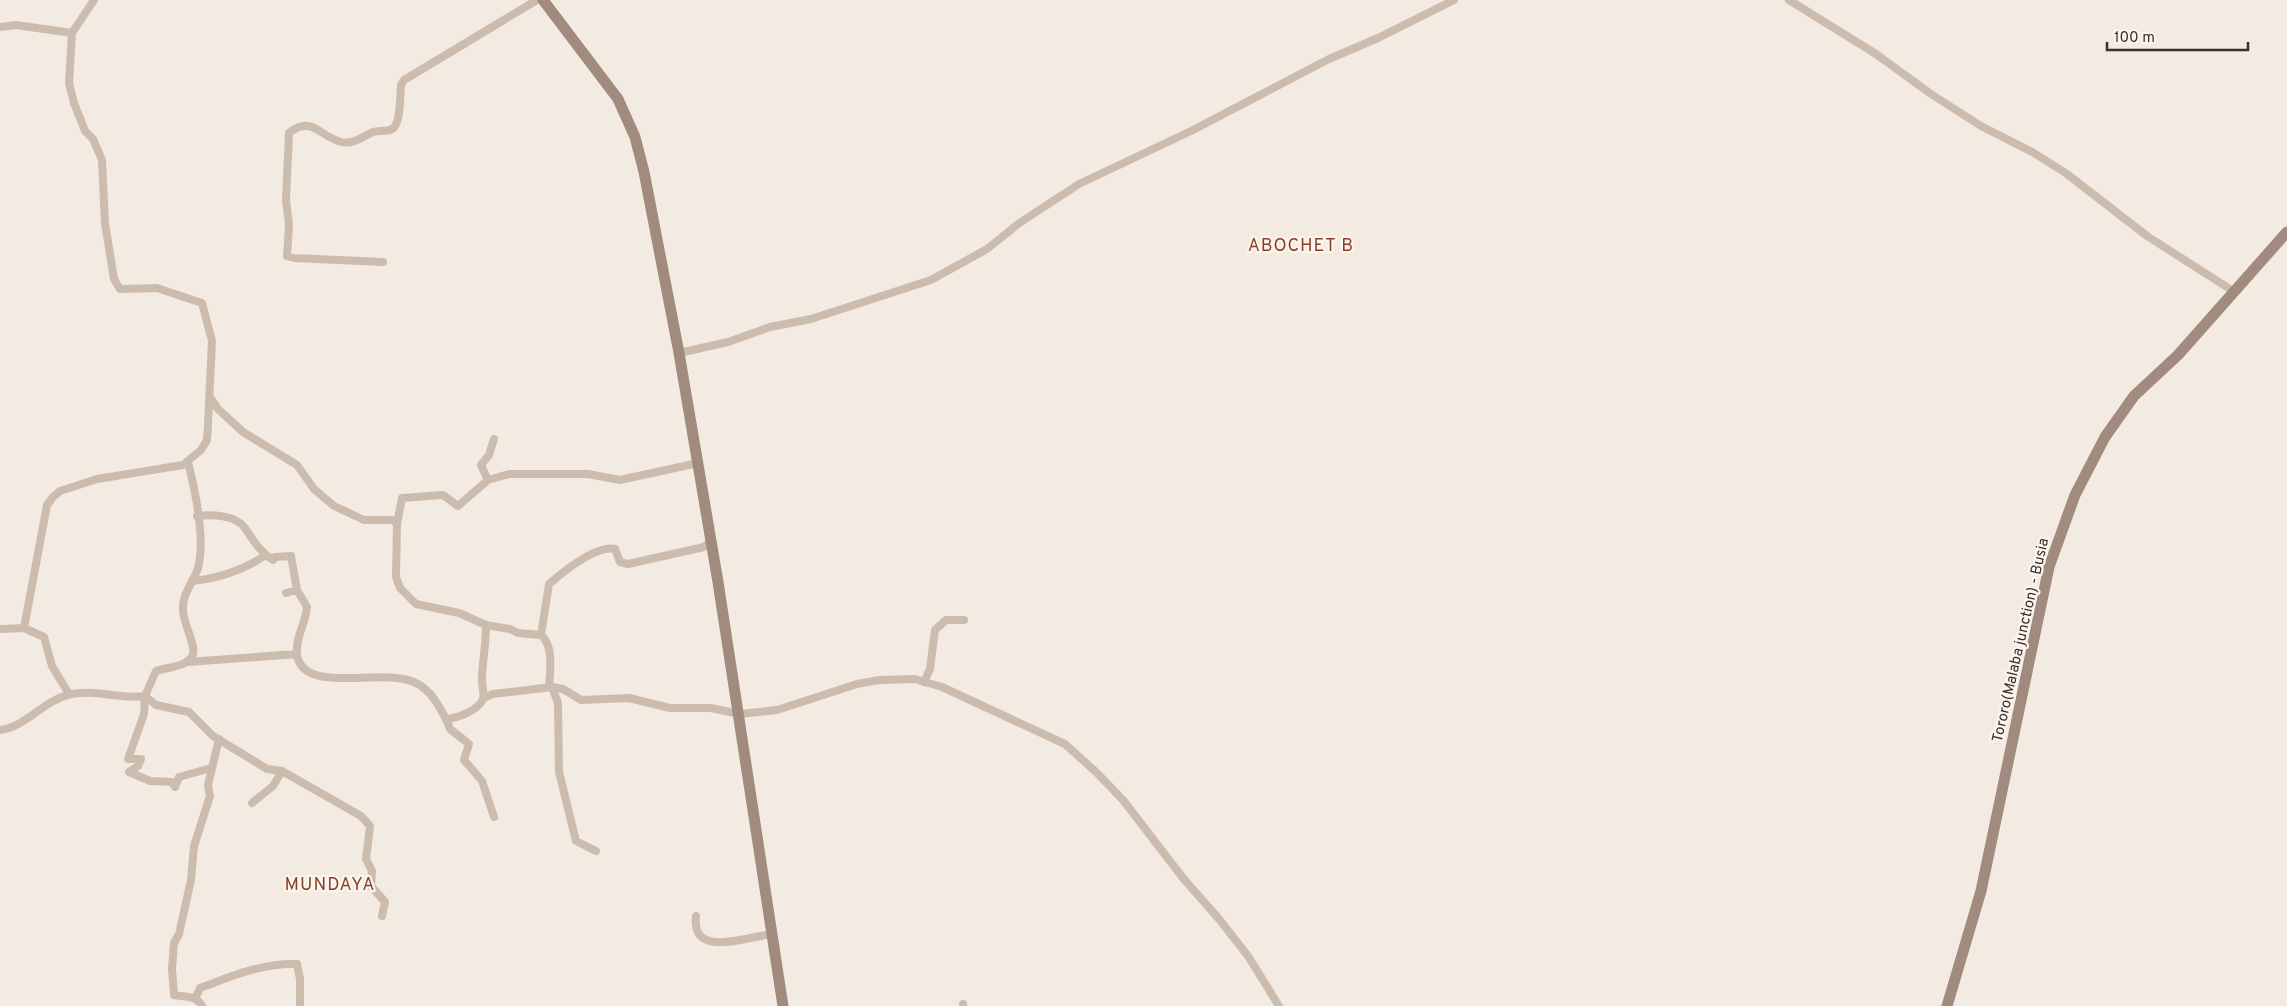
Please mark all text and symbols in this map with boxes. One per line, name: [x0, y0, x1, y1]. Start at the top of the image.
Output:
scale bar: [2107, 20, 2248, 52]
text: 100 m: [2114, 29, 2155, 48]
district label: ABOCHET B: [1248, 235, 1354, 258]
street label: Tororo(Malaba junction) - Busia: [1989, 536, 2054, 744]
district label: MUNDAYA: [285, 874, 375, 897]

